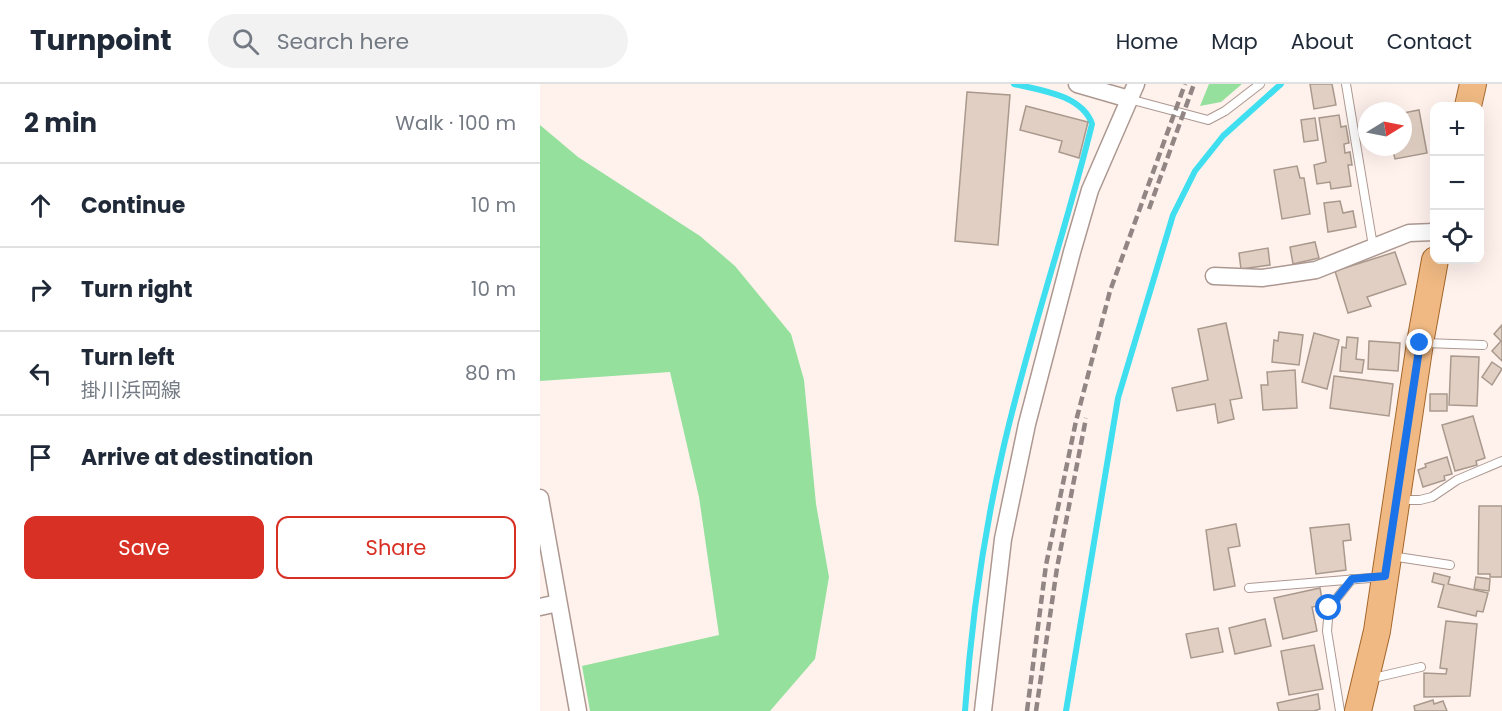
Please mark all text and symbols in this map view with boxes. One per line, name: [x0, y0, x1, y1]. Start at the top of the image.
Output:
search box: [208, 14, 628, 68]
text: Turnpoint: [30, 21, 172, 60]
icon: search: [229, 25, 262, 58]
text: Search here: [277, 26, 409, 57]
text: Home: [1116, 27, 1178, 56]
text: Map: [1211, 27, 1258, 56]
text: About: [1291, 27, 1354, 56]
text: Contact: [1387, 27, 1472, 56]
north arrow: [1358, 102, 1412, 156]
map controls: [1430, 102, 1484, 264]
button: +: [1430, 102, 1484, 156]
text: 2 min: [24, 105, 97, 141]
text: Walk · 100 m: [395, 109, 516, 137]
button: −: [1430, 156, 1484, 210]
icon: ahead: [24, 189, 57, 222]
text: Continue: [81, 190, 185, 221]
text: 10 m: [471, 191, 516, 219]
button: locate: [1430, 210, 1484, 264]
icon: right: [24, 273, 57, 306]
text: Turn right: [81, 274, 192, 305]
text: 10 m: [471, 275, 516, 303]
route end: [1406, 329, 1432, 355]
text: Turn left: [81, 342, 175, 373]
icon: left: [24, 357, 57, 390]
text: 80 m: [465, 359, 516, 387]
text: 掛川浜岡線: [81, 376, 181, 404]
icon: arrive: [24, 441, 57, 474]
text: Arrive at destination: [81, 442, 313, 473]
button: Save: [24, 516, 264, 579]
button: Share: [276, 516, 516, 579]
route start: [1315, 594, 1341, 620]

